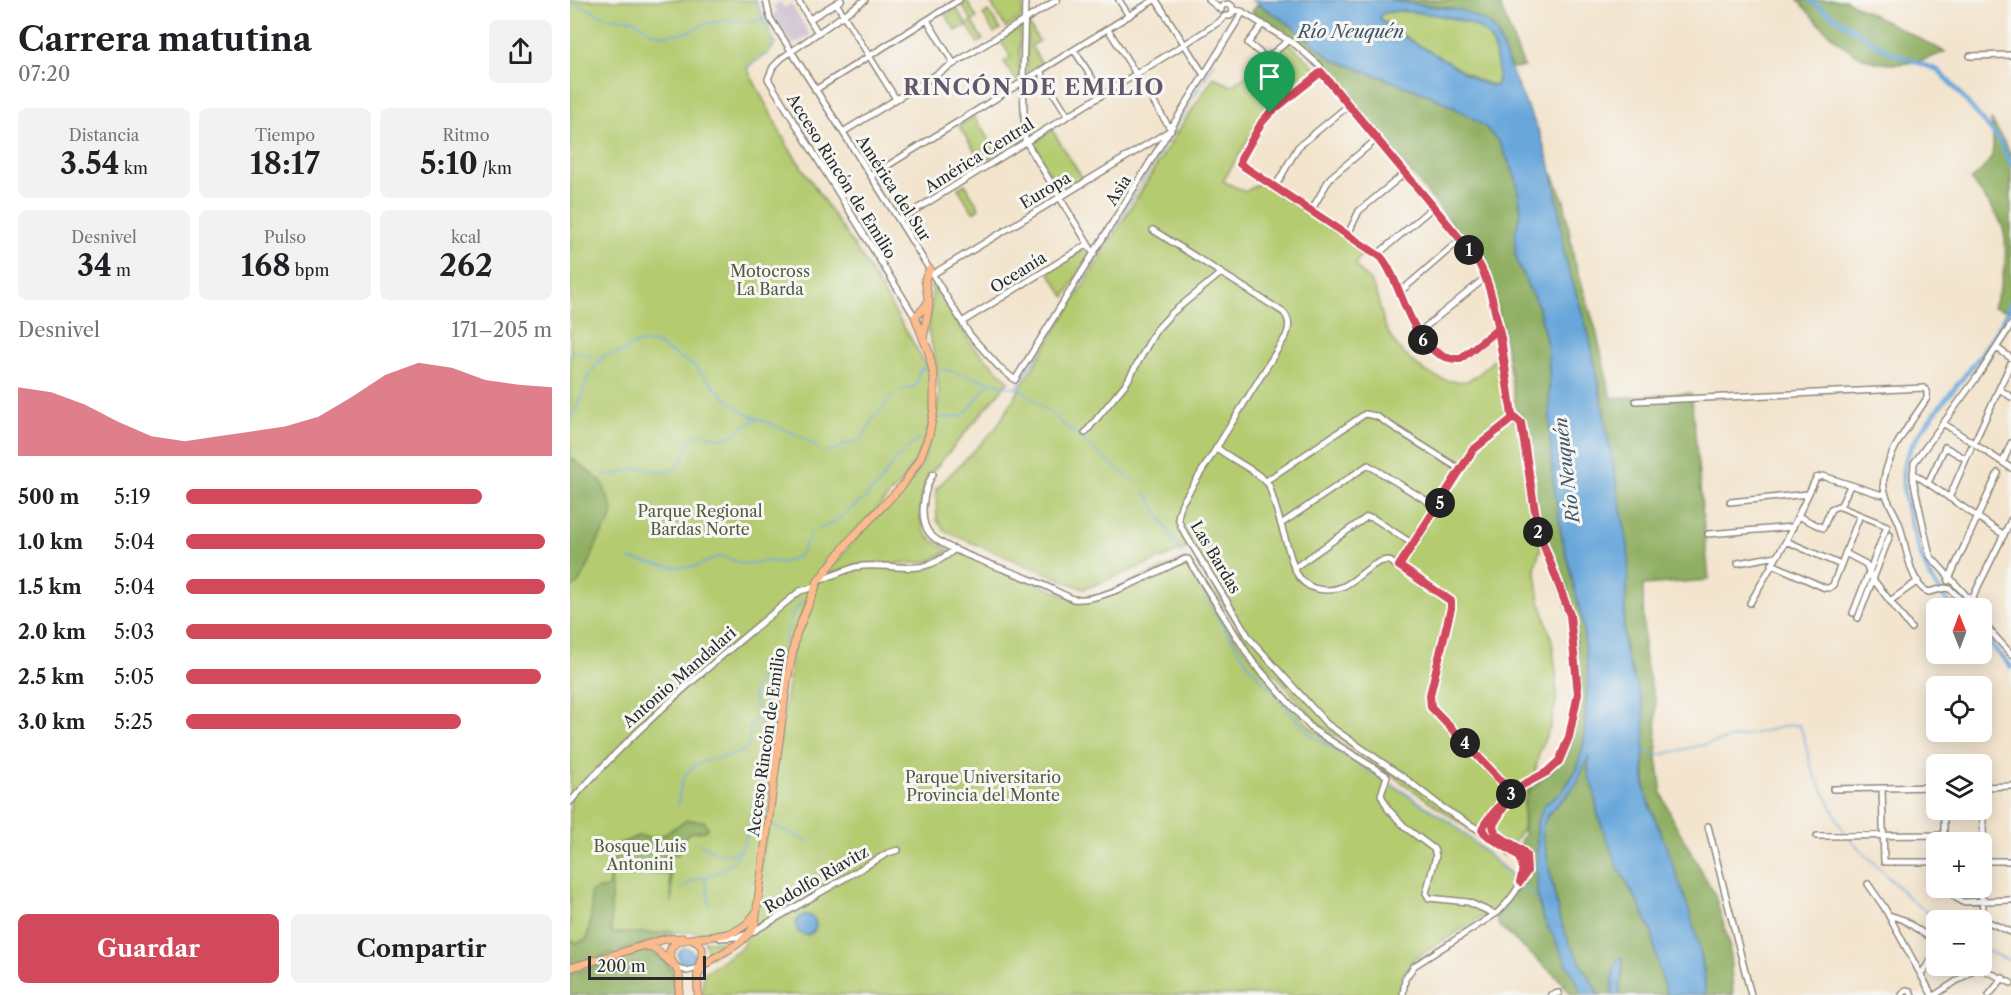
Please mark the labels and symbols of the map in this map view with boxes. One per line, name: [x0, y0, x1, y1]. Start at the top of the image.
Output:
water label: Río Neuquén: [1296, 21, 1404, 43]
pin: [1244, 51, 1295, 113]
district label: RINCÓN DE EMILIO: [903, 73, 1165, 101]
street label: Acceso Rincón de Emilio: [782, 89, 901, 262]
street label: América Central: [920, 113, 1038, 197]
street label: América del Sur: [852, 130, 936, 245]
street label: Europa: [1016, 167, 1074, 213]
street label: Asia: [1100, 171, 1135, 210]
pin: 1: [1454, 235, 1484, 265]
street label: Oceanía: [986, 247, 1050, 297]
park label: Motocross La Barda: [730, 261, 810, 299]
pin: 6: [1408, 325, 1438, 355]
water label: Río Neuquén: [1550, 416, 1585, 526]
pin: 5: [1425, 488, 1455, 518]
park label: Parque Regional Bardas Norte: [638, 501, 763, 539]
street label: Las Bardas: [1186, 517, 1246, 597]
pin: 2: [1523, 517, 1553, 547]
north arrow: [1926, 598, 1992, 664]
street label: Antonio Mandalari: [617, 622, 740, 732]
street label: Acceso Rincón de Emilio: [743, 646, 789, 839]
pin: 4: [1450, 728, 1480, 758]
park label: Parque Universitario Provincia del Monte: [905, 767, 1061, 805]
pin: 3: [1496, 779, 1526, 809]
park label: Bosque Luis Antonini: [594, 836, 686, 874]
street label: Rodolfo Riavitz: [760, 841, 872, 917]
scale bar: [588, 953, 706, 980]

